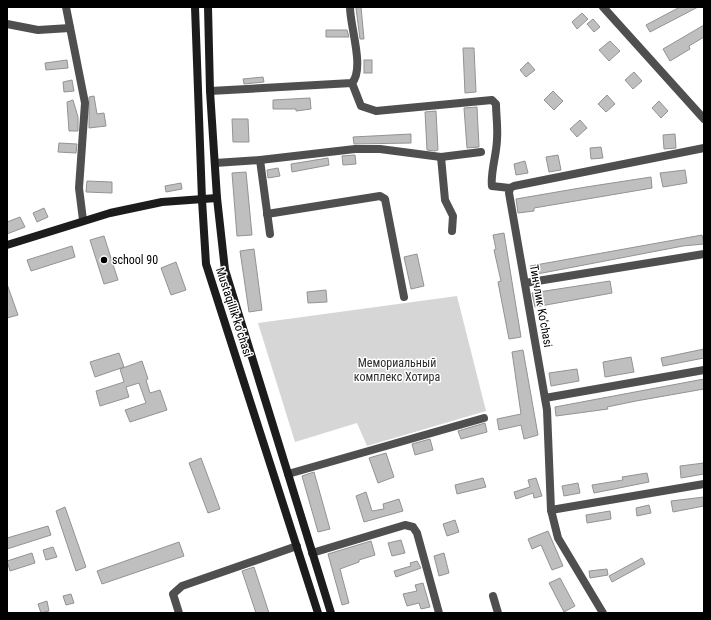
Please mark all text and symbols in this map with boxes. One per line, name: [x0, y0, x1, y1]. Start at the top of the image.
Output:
place label: school 90: [112, 253, 158, 267]
marker: school 90: [99, 255, 109, 265]
street label: Тинчлик Ko’chasi: [527, 264, 555, 348]
street label: Mustaqillik ko’chasi: [213, 266, 255, 358]
park label: Мемориальный комплекс Хотира: [354, 356, 441, 384]

